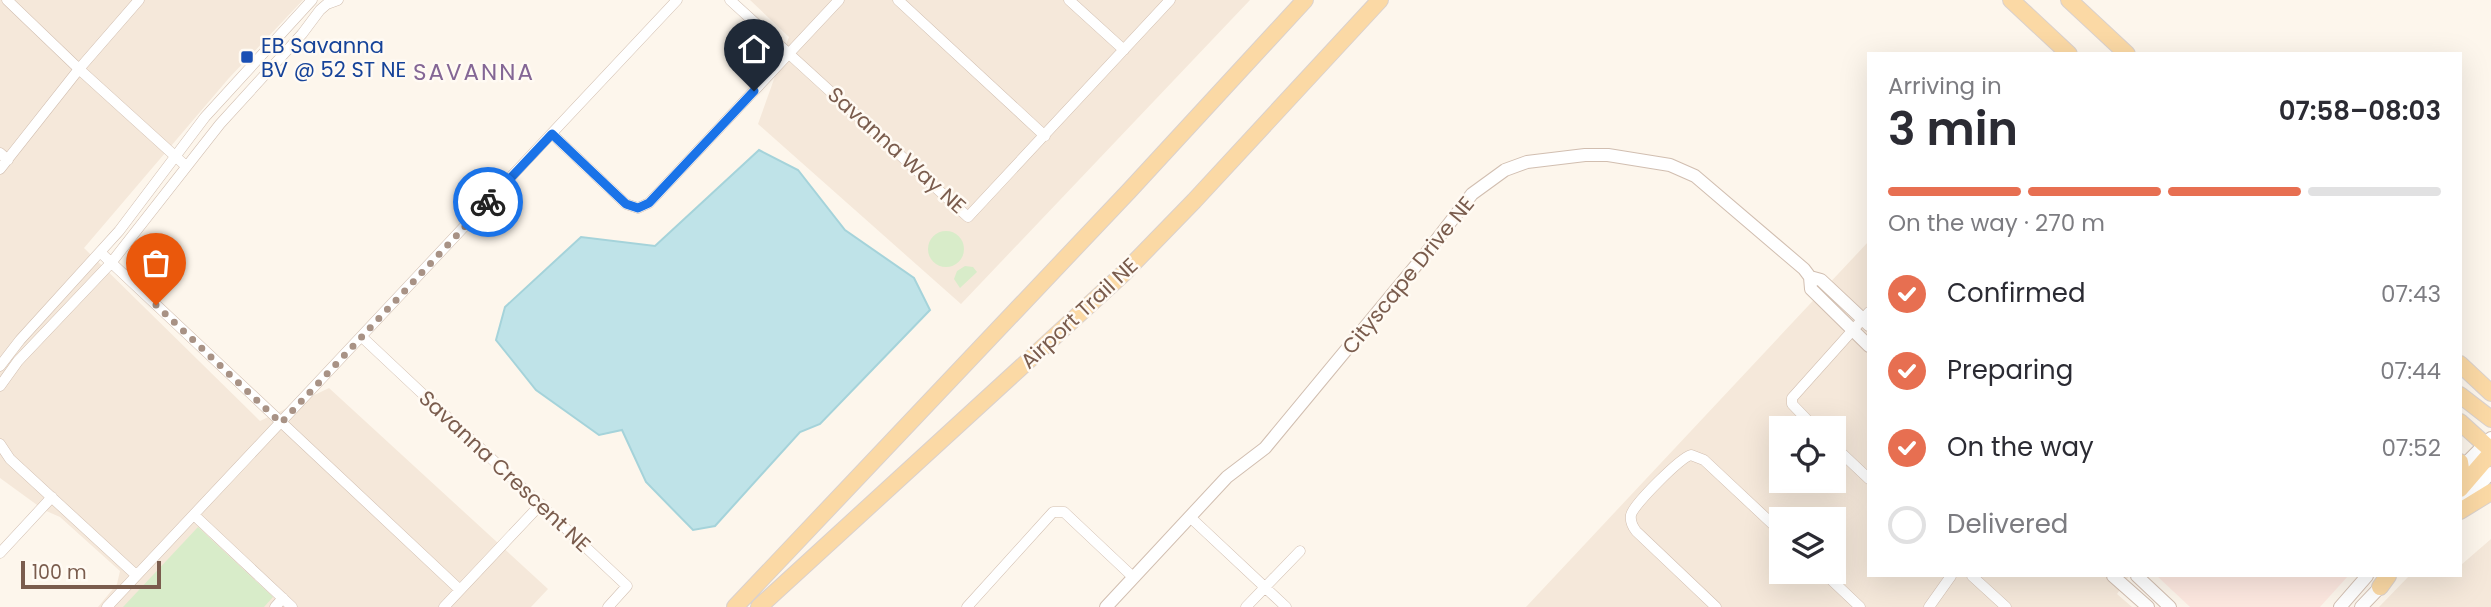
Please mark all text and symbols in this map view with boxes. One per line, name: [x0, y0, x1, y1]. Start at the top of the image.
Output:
pin: [724, 19, 784, 91]
icon: home: [735, 30, 773, 68]
place label: EB Savanna BV @ 52 ST NE: [261, 31, 406, 84]
marker: EB Savanna BV @ 52 ST NE: [239, 49, 255, 65]
district label: SAVANNA: [413, 56, 535, 88]
text: Arriving in: [1888, 70, 2002, 102]
street label: Savanna Way NE: [822, 80, 972, 220]
text: 07:58–08:03: [2279, 93, 2441, 129]
text: 3 min: [1888, 97, 2018, 161]
courier: [453, 167, 523, 237]
icon: bike: [469, 183, 507, 221]
street label: Cityscape Drive NE: [1335, 190, 1481, 360]
text: On the way · 270 m: [1888, 207, 2105, 239]
pin: [126, 233, 186, 305]
icon: bag: [137, 244, 175, 282]
street label: Airport Trail NE: [1014, 251, 1144, 375]
icon: check: [1888, 275, 1926, 313]
text: Confirmed: [1947, 275, 2085, 311]
text: 07:43: [2381, 278, 2441, 310]
icon: check: [1888, 352, 1926, 390]
text: Preparing: [1947, 352, 2073, 388]
text: 07:44: [2380, 355, 2441, 387]
street label: Savanna Crescent NE: [413, 384, 597, 558]
map controls: [1769, 416, 1846, 584]
button: locate: [1769, 416, 1846, 493]
icon: check: [1888, 429, 1926, 467]
text: On the way: [1947, 429, 2094, 465]
text: 07:52: [2381, 432, 2441, 464]
text: Delivered: [1947, 506, 2068, 542]
button: layers: [1769, 507, 1846, 584]
scale bar: [21, 558, 161, 590]
text: 100 m: [32, 559, 87, 586]

